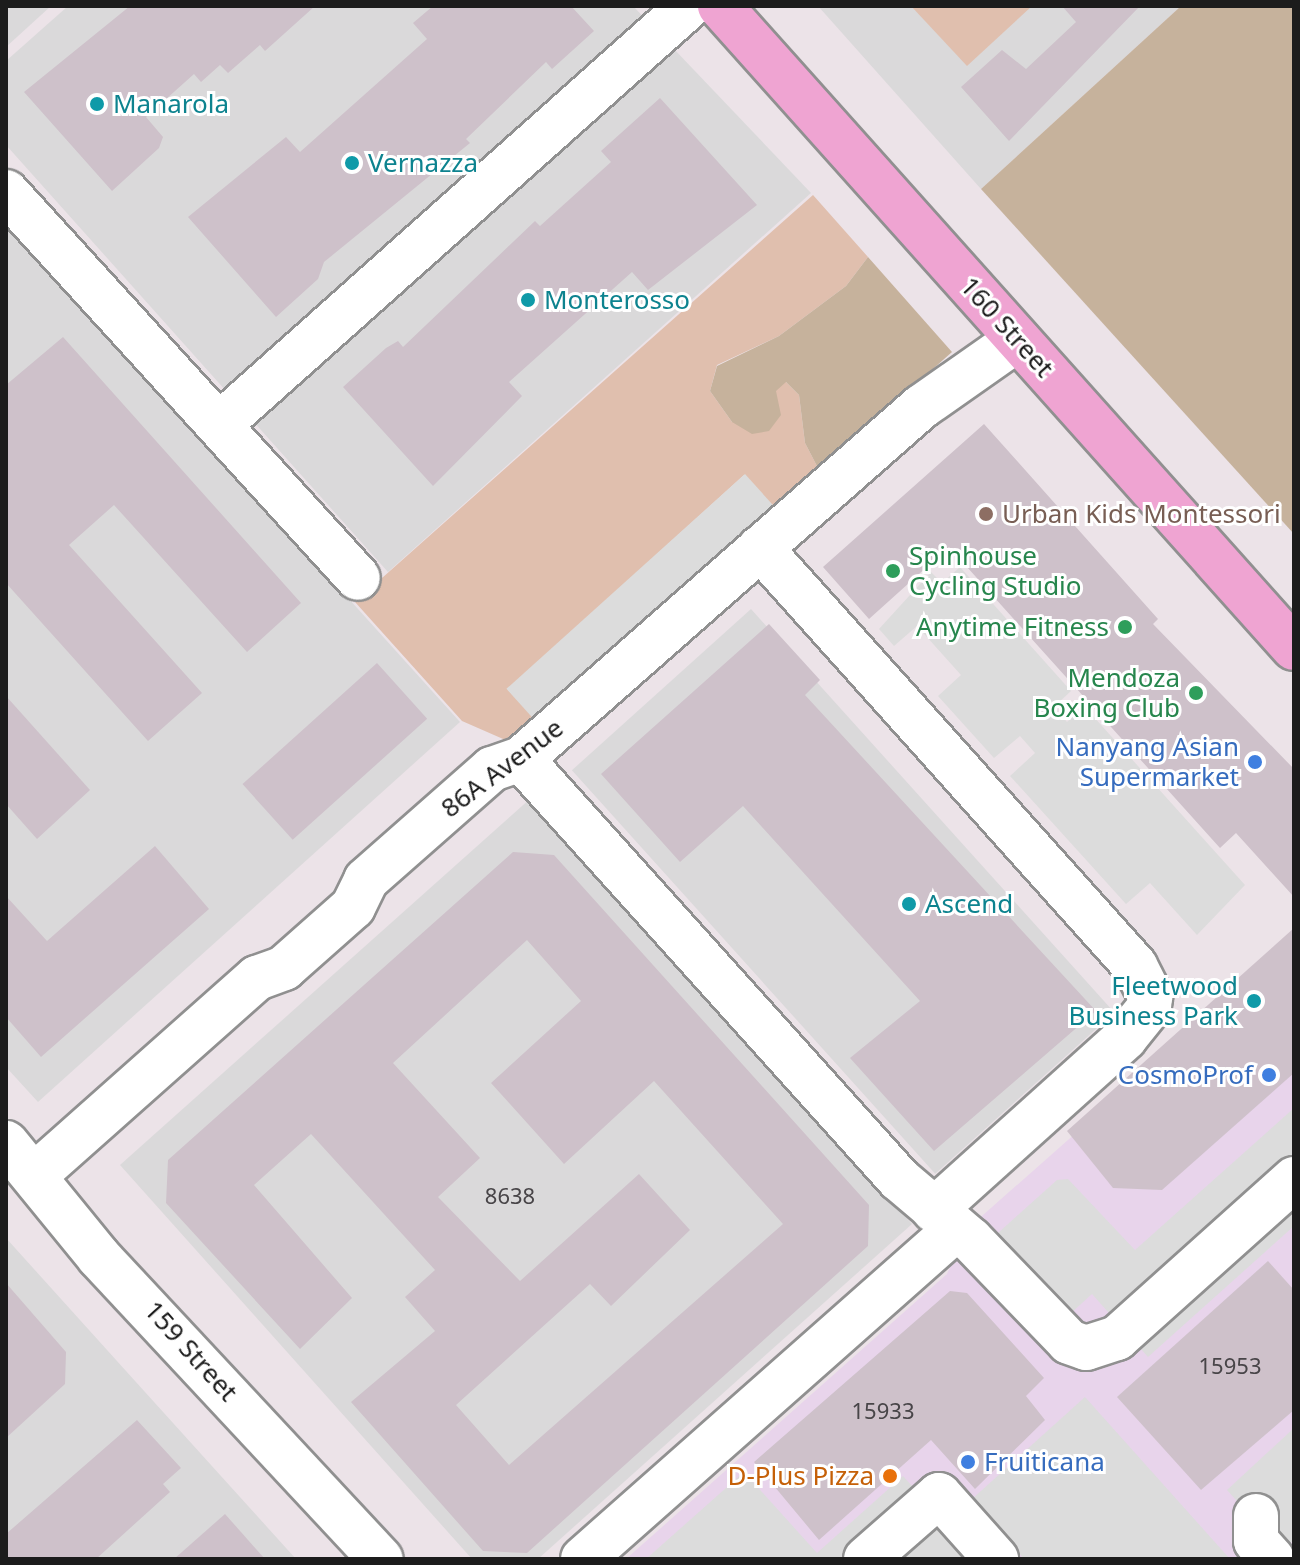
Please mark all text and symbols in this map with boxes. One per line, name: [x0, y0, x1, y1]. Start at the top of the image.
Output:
place label: Manarola: [113, 88, 229, 120]
marker: Manarola: [88, 95, 106, 113]
place label: Vernazza: [368, 147, 478, 179]
marker: Vernazza: [343, 154, 361, 172]
street label: 160 Street: [954, 270, 1060, 384]
place label: Monterosso: [544, 284, 690, 316]
marker: Monterosso: [519, 291, 537, 309]
place label: Urban Kids Montessori: [1002, 498, 1281, 530]
marker: Urban Kids Montessori: [977, 505, 995, 523]
place label: Spinhouse Cycling Studio: [909, 540, 1082, 602]
marker: Spinhouse Cycling Studio: [884, 562, 902, 580]
place label: Anytime Fitness: [916, 611, 1109, 643]
marker: Anytime Fitness: [1116, 618, 1134, 636]
place label: Mendoza Boxing Club: [1033, 662, 1180, 724]
marker: Mendoza Boxing Club: [1187, 684, 1205, 702]
street label: 86A Avenue: [435, 712, 569, 824]
place label: Nanyang Asian Supermarket: [1055, 731, 1239, 792]
marker: Nanyang Asian Supermarket: [1246, 753, 1264, 771]
place label: Ascend: [925, 888, 1013, 920]
marker: Ascend: [900, 895, 918, 913]
place label: Fleetwood Business Park: [1069, 970, 1238, 1032]
marker: Fleetwood Business Park: [1245, 992, 1263, 1010]
place label: CosmoProf: [1118, 1059, 1253, 1091]
marker: CosmoProf: [1260, 1066, 1278, 1084]
house number: 8638: [485, 1183, 535, 1209]
street label: 159 Street: [138, 1294, 244, 1408]
house number: 15953: [1199, 1353, 1261, 1379]
house number: 15933: [852, 1398, 914, 1424]
place label: Fruiticana: [984, 1446, 1105, 1478]
marker: Fruiticana: [959, 1453, 977, 1471]
place label: D-Plus Pizza: [727, 1460, 874, 1492]
marker: D-Plus Pizza: [881, 1467, 899, 1485]

